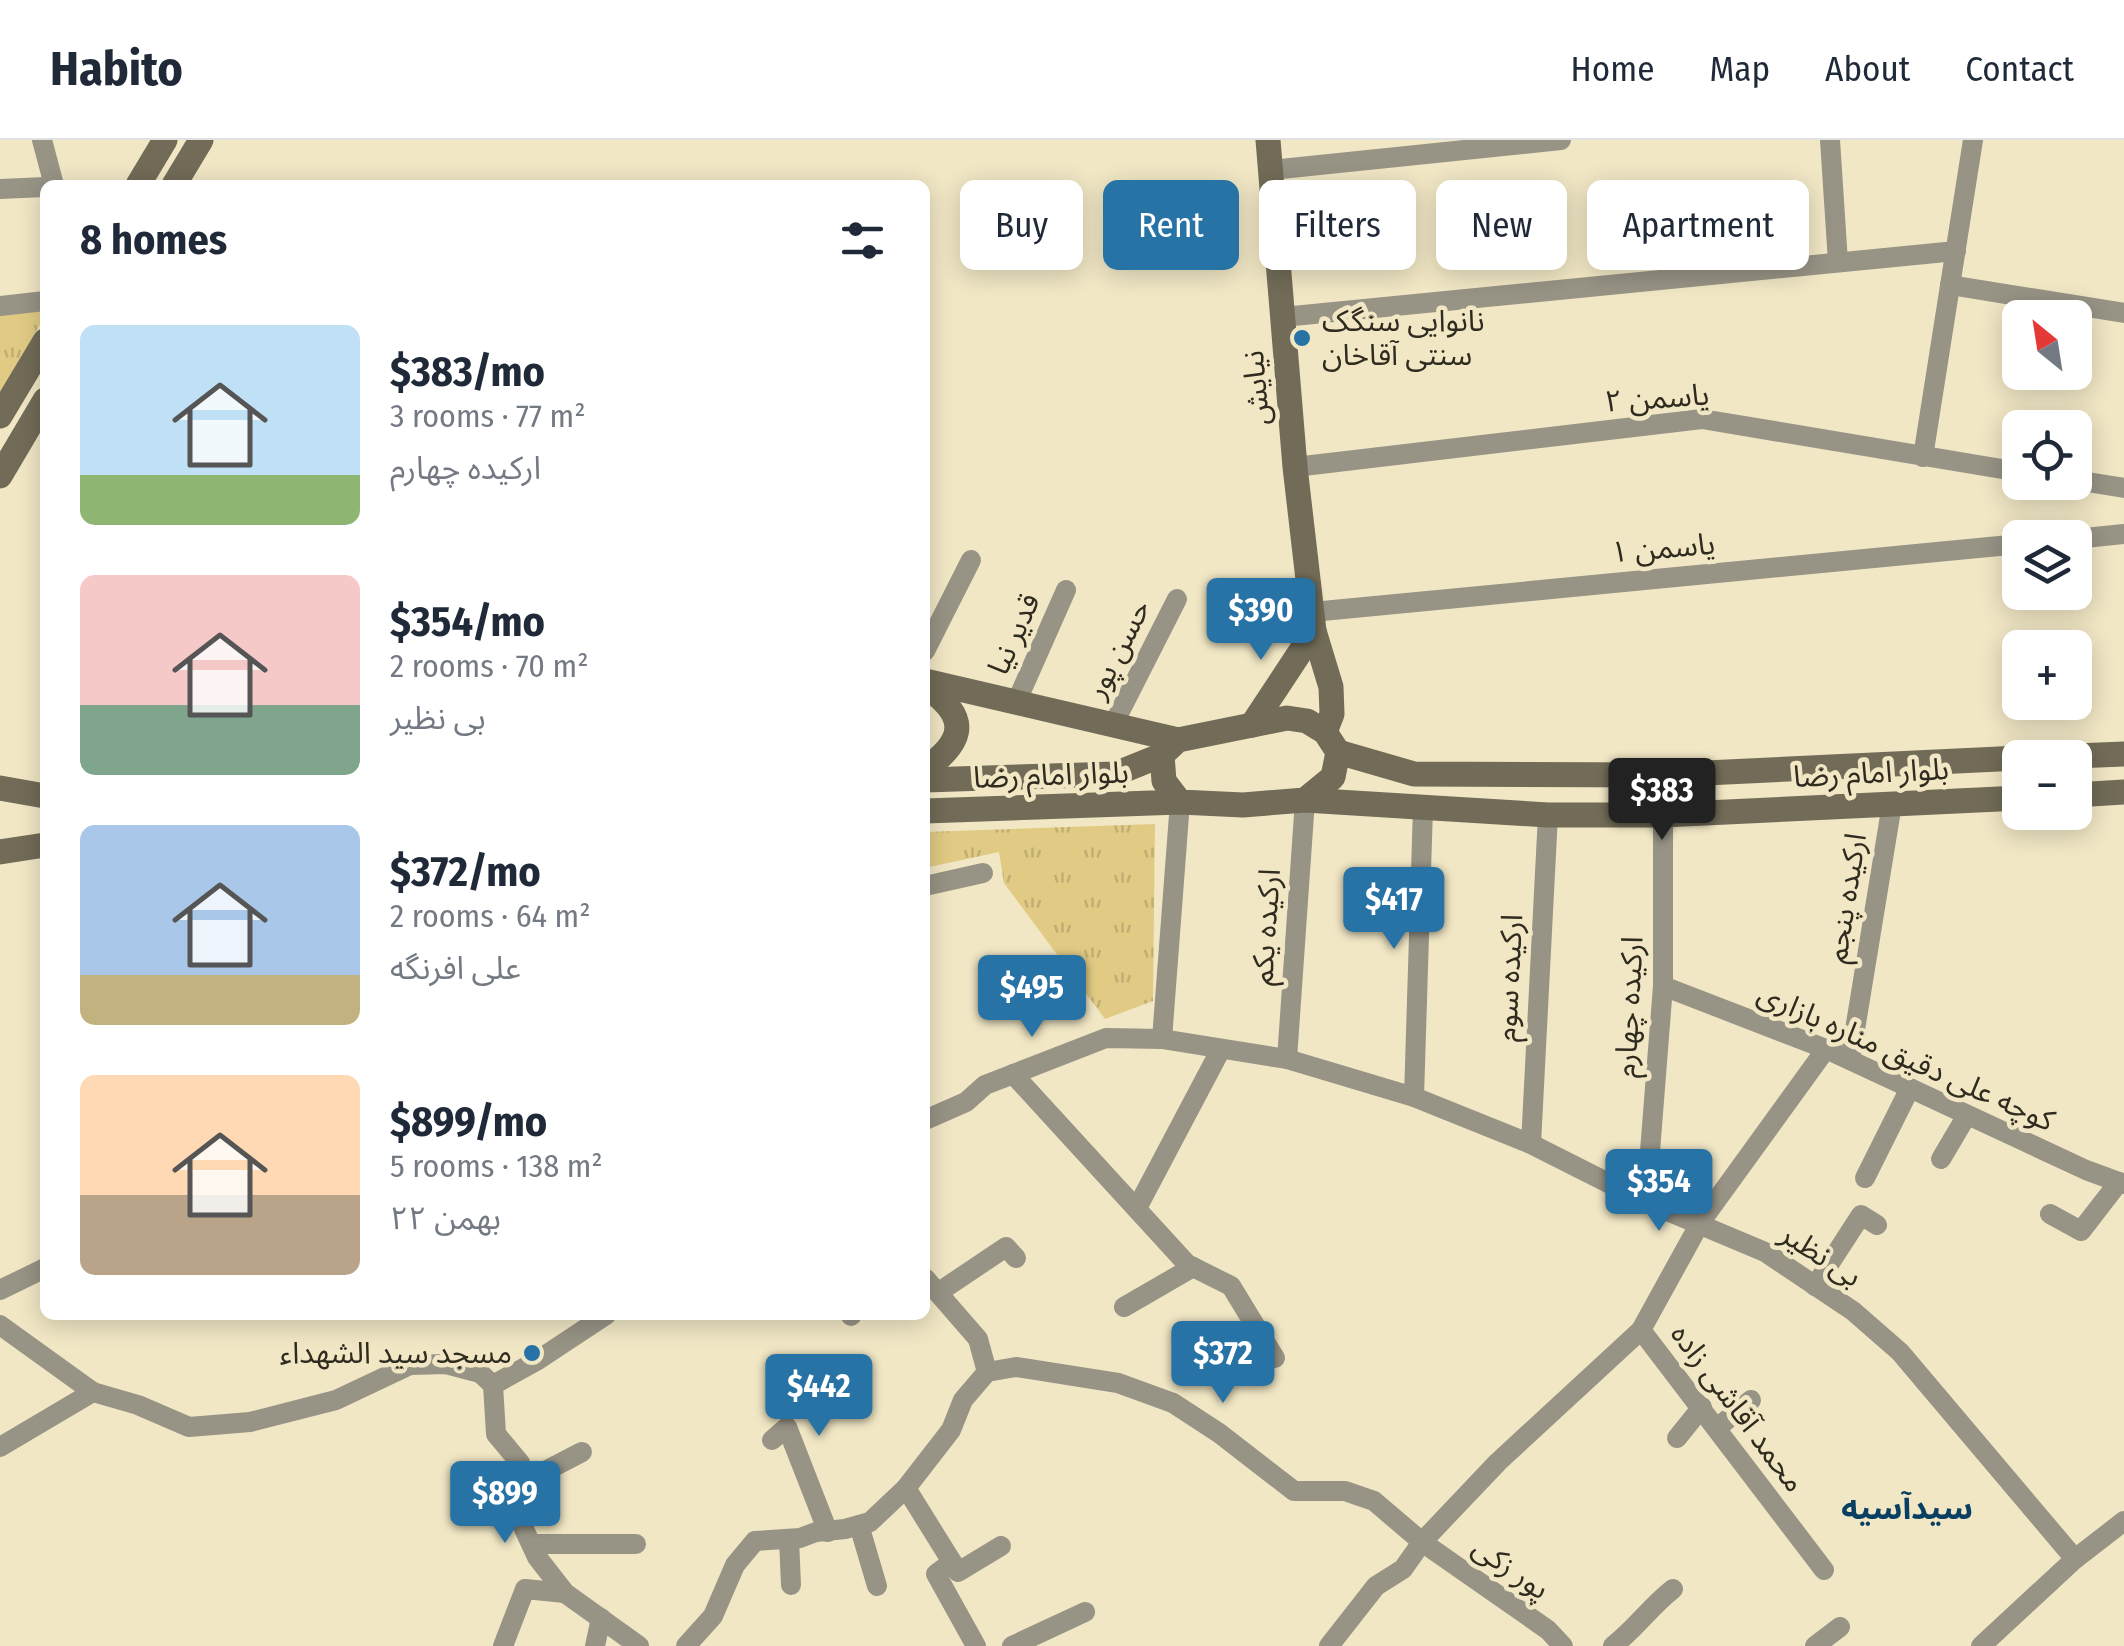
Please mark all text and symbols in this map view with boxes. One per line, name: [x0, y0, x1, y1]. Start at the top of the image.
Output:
text: Habito: [50, 40, 183, 98]
text: Home: [1571, 48, 1654, 90]
text: Map: [1709, 48, 1770, 90]
text: About: [1825, 48, 1910, 90]
text: Contact: [1965, 48, 2074, 90]
chip: Buy: [960, 180, 1083, 270]
chip: Rent: [1103, 180, 1239, 270]
chip: Filters: [1259, 180, 1416, 270]
chip: New: [1436, 180, 1567, 270]
chip: Apartment: [1587, 180, 1809, 270]
icon: filters: [835, 213, 890, 268]
text: 8 homes: [80, 215, 227, 265]
north arrow: [2002, 300, 2092, 390]
map controls: [2002, 300, 2092, 830]
place label: نانوایی سنگک سنتی آقاخان: [1322, 303, 1485, 373]
marker: نانوایی سنگک سنتی آقاخان: [1291, 327, 1313, 349]
text: $383/mo: [390, 347, 545, 397]
street label: نیایش: [1235, 349, 1277, 427]
icon: home: [160, 365, 280, 485]
street label: یاسمن ۲: [1604, 376, 1710, 420]
text: 3 rooms · 77 m²: [390, 397, 586, 435]
button: locate: [2002, 410, 2092, 500]
text: ارکیده چهارم: [390, 449, 541, 487]
button: layers: [2002, 520, 2092, 610]
street label: یاسمن ۱: [1609, 526, 1717, 570]
pin: $390: [1202, 578, 1320, 663]
street label: قدیر نیا: [980, 588, 1048, 680]
text: $390: [1229, 591, 1293, 629]
street label: حسن پور: [1077, 593, 1159, 706]
text: $354/mo: [390, 597, 545, 647]
icon: home: [160, 615, 280, 735]
button: +: [2002, 630, 2092, 720]
text: 2 rooms · 70 m²: [390, 647, 589, 685]
text: بی نظیر: [390, 699, 486, 737]
button: −: [2002, 740, 2092, 830]
street label: بلوار امام رضا: [1792, 751, 1950, 799]
street label: بلوار امام رضا: [973, 754, 1130, 800]
pin: $383: [1603, 758, 1721, 843]
text: $383: [1630, 771, 1694, 809]
street label: ارکیده پنجم: [1818, 831, 1879, 966]
text: $372/mo: [390, 847, 541, 897]
icon: home: [160, 865, 280, 985]
pin: $417: [1335, 867, 1453, 952]
street label: ارکیده یکم: [1244, 868, 1293, 987]
text: $417: [1365, 880, 1423, 918]
text: 2 rooms · 64 m²: [390, 897, 591, 935]
street label: ارکیده سوم: [1488, 913, 1534, 1043]
street label: ارکیده چهارم: [1607, 935, 1655, 1079]
text: علی افرنگه: [390, 949, 521, 987]
pin: $495: [973, 955, 1091, 1040]
text: $495: [1000, 968, 1064, 1006]
street label: کوچه علی دقیق مناره بازاری: [1752, 975, 2061, 1140]
text: $899/mo: [390, 1097, 547, 1147]
icon: home: [160, 1115, 280, 1235]
text: 5 rooms · 138 m²: [390, 1147, 603, 1185]
pin: $354: [1600, 1149, 1718, 1234]
text: $354: [1627, 1162, 1691, 1200]
text: ۲۲ بهمن: [390, 1199, 501, 1237]
street label: بی نظیر: [1773, 1215, 1868, 1295]
street label: محمد آقاشی زاده: [1663, 1317, 1813, 1499]
pin: $372: [1164, 1321, 1282, 1406]
text: $372: [1193, 1334, 1253, 1372]
place label: مسجد سید الشهداء: [280, 1335, 512, 1371]
marker: مسجد سید الشهداء: [521, 1342, 543, 1364]
pin: $442: [760, 1354, 878, 1439]
text: $442: [787, 1367, 851, 1405]
pin: $899: [446, 1461, 564, 1546]
text: $899: [472, 1474, 538, 1512]
district label: سیدآسیه: [1841, 1489, 1973, 1527]
street label: پور زکی: [1465, 1529, 1556, 1608]

